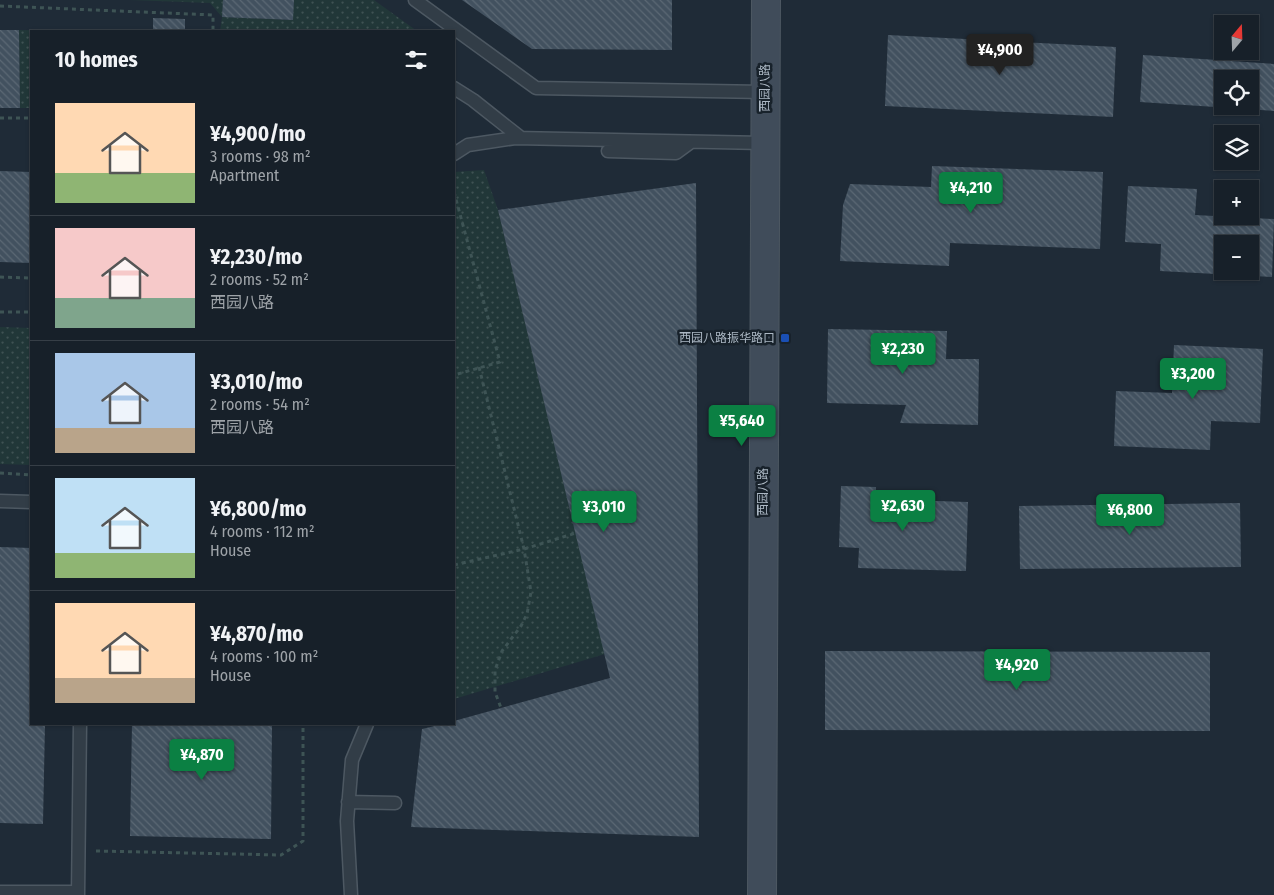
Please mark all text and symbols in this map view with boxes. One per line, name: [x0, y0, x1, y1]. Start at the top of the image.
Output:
north arrow: [1214, 15, 1259, 60]
map controls: [1214, 15, 1259, 280]
pin: ¥4,900: [959, 34, 1041, 76]
text: ¥4,900: [977, 40, 1023, 59]
icon: filters: [402, 46, 430, 74]
text: 10 homes: [55, 47, 138, 73]
street label: 西园八路: [758, 64, 772, 112]
button: locate: [1214, 70, 1259, 115]
text: ¥4,900/mo: [210, 121, 306, 147]
icon: home: [95, 123, 155, 183]
button: layers: [1214, 125, 1259, 170]
text: 3 rooms · 98 m²: [210, 147, 311, 166]
text: Apartment: [210, 166, 279, 185]
pin: ¥4,210: [930, 172, 1012, 214]
text: ¥4,210: [950, 178, 992, 197]
button: +: [1214, 180, 1259, 225]
button: −: [1214, 235, 1259, 280]
text: ¥2,230/mo: [210, 244, 303, 270]
icon: home: [95, 248, 155, 308]
text: 2 rooms · 52 m²: [210, 270, 309, 289]
text: 西园八路: [210, 293, 274, 312]
place label: 西园八路振华路口: [679, 331, 775, 345]
marker: 西园八路振华路口: [779, 332, 791, 344]
pin: ¥2,230: [862, 332, 944, 375]
text: ¥2,230: [882, 339, 924, 358]
pin: ¥3,200: [1152, 358, 1234, 400]
text: ¥3,200: [1171, 364, 1215, 383]
text: ¥3,010/mo: [210, 369, 303, 395]
icon: home: [95, 373, 155, 433]
text: 2 rooms · 54 m²: [210, 395, 310, 414]
pin: ¥5,640: [701, 404, 783, 447]
text: ¥5,640: [720, 411, 764, 430]
text: 西园八路: [210, 418, 274, 437]
street label: 西园八路: [756, 468, 770, 516]
pin: ¥3,010: [563, 490, 645, 533]
pin: ¥2,630: [862, 490, 944, 532]
pin: ¥6,800: [1089, 494, 1171, 536]
text: ¥6,800/mo: [210, 496, 306, 522]
text: ¥2,630: [881, 496, 925, 515]
text: ¥3,010: [583, 497, 625, 516]
icon: home: [95, 498, 155, 558]
text: ¥6,800: [1107, 500, 1153, 519]
text: 4 rooms · 112 m²: [210, 522, 315, 541]
text: House: [210, 541, 251, 560]
text: ¥4,870/mo: [210, 621, 303, 647]
icon: home: [95, 623, 155, 683]
text: 4 rooms · 100 m²: [210, 647, 318, 666]
pin: ¥4,920: [976, 648, 1058, 691]
text: ¥4,920: [995, 655, 1039, 674]
text: House: [210, 666, 251, 685]
pin: ¥4,870: [161, 738, 243, 781]
text: ¥4,870: [180, 745, 224, 764]

